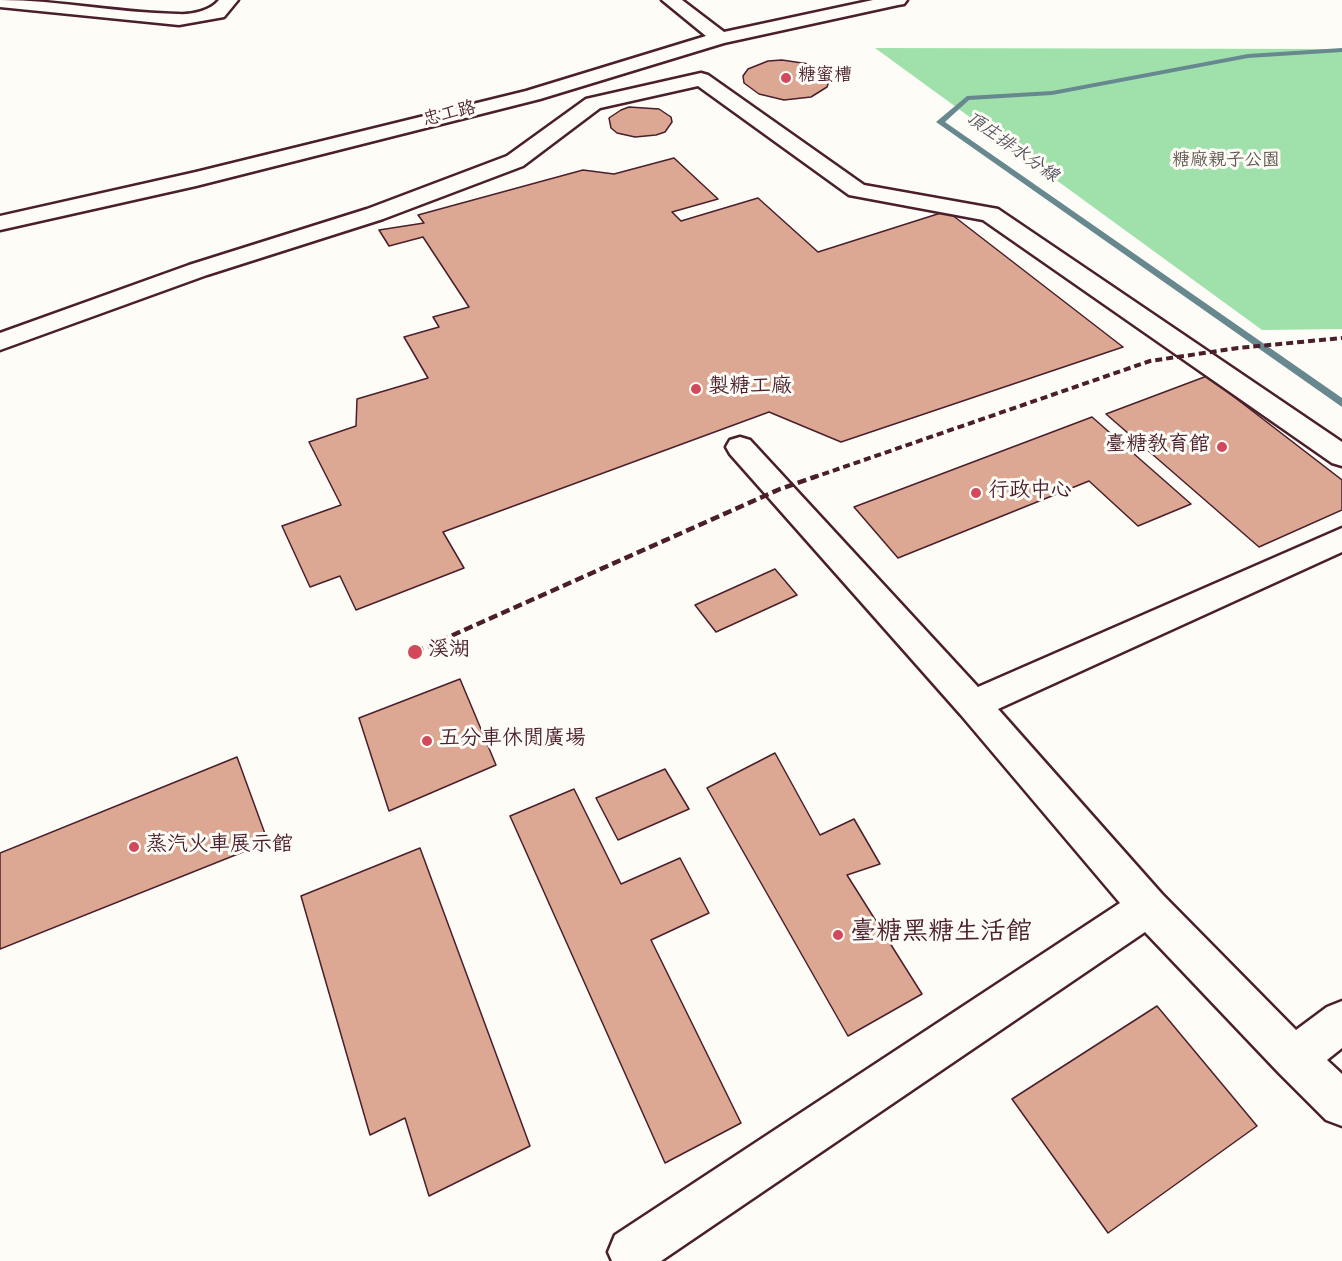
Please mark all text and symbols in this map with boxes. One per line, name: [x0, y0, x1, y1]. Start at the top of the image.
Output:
place label: 糖蜜槽: [798, 67, 852, 89]
marker: 糖蜜槽: [779, 71, 793, 85]
street label: 忠工路: [421, 99, 479, 133]
water label: 頂庄排水分線: [961, 109, 1061, 189]
park label: 糖廠親子公園: [1172, 152, 1280, 174]
place label: 製糖工廠: [708, 376, 792, 402]
marker: 製糖工廠: [689, 382, 703, 396]
place label: 臺糖教育館: [1105, 434, 1210, 460]
marker: 臺糖教育館: [1215, 440, 1229, 454]
place label: 行政中心: [988, 480, 1072, 506]
marker: 行政中心: [969, 486, 983, 500]
place label: 溪湖: [428, 639, 470, 665]
marker: 溪湖: [406, 643, 424, 661]
place label: 五分車休閒廣場: [439, 728, 586, 754]
marker: 五分車休閒廣場: [420, 734, 434, 748]
place label: 蒸汽火車展示館: [146, 834, 293, 860]
marker: 蒸汽火車展示館: [127, 840, 141, 854]
place label: 臺糖黑糖生活館: [850, 919, 1032, 951]
marker: 臺糖黑糖生活館: [831, 928, 845, 942]

